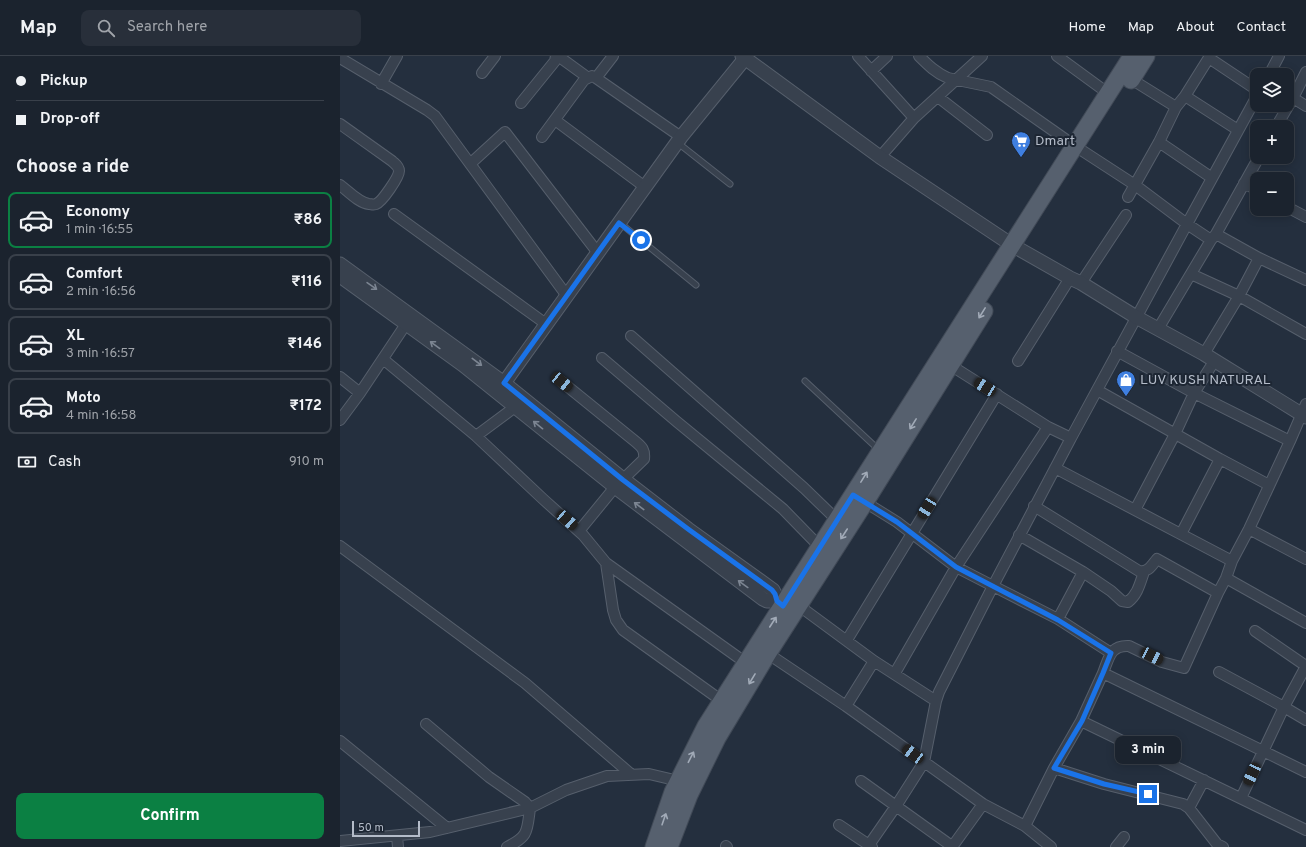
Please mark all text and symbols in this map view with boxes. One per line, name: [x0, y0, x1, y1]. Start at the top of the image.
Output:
search box: [81, 10, 361, 46]
text: Map: [20, 16, 57, 40]
icon: search: [95, 17, 117, 39]
text: Search here: [127, 18, 207, 37]
text: Home: [1069, 19, 1106, 36]
text: Map: [1128, 19, 1154, 36]
text: About: [1176, 19, 1215, 36]
text: Contact: [1237, 19, 1286, 36]
map controls: [1250, 68, 1294, 216]
button: layers: [1250, 68, 1294, 112]
text: Pickup: [40, 72, 88, 91]
text: Drop-off: [40, 110, 100, 129]
button: +: [1250, 120, 1294, 164]
supermarket icon: Dmart: [1010, 130, 1032, 158]
place label: Dmart: [1035, 133, 1075, 150]
text: Choose a ride: [16, 156, 129, 179]
button: −: [1250, 172, 1294, 216]
icon: car: [18, 202, 54, 238]
text: Economy: [66, 203, 130, 222]
text: ₹86: [293, 211, 322, 230]
text: 1 min · 16:55: [66, 222, 133, 238]
route start: [632, 231, 650, 249]
icon: car: [18, 264, 54, 300]
text: Comfort: [66, 265, 123, 284]
text: ₹116: [291, 273, 322, 292]
one-way arrow: [366, 282, 377, 290]
text: 2 min · 16:56: [66, 284, 136, 300]
one-way arrow: [978, 307, 986, 319]
icon: car: [18, 326, 54, 362]
text: XL: [66, 327, 84, 346]
text: ₹146: [287, 335, 322, 354]
one-way arrow: [430, 341, 441, 349]
text: 3 min · 16:57: [66, 346, 135, 362]
one-way arrow: [472, 358, 483, 366]
shop icon: LUV KUSH NATURAL: [1115, 369, 1137, 397]
car: [549, 370, 575, 394]
place label: LUV KUSH NATURAL: [1140, 372, 1271, 389]
car: [972, 376, 998, 398]
icon: car: [18, 388, 54, 424]
text: Moto: [66, 389, 101, 408]
text: ₹172: [289, 397, 322, 416]
text: 4 min · 16:58: [66, 408, 136, 424]
one-way arrow: [909, 418, 918, 429]
one-way arrow: [532, 421, 543, 430]
icon: cash: [16, 451, 38, 473]
text: Cash: [48, 453, 81, 472]
text: 910 m: [289, 454, 324, 470]
one-way arrow: [861, 471, 869, 483]
car: [916, 495, 938, 521]
one-way arrow: [634, 502, 645, 510]
car: [554, 508, 580, 532]
one-way arrow: [840, 528, 848, 540]
one-way arrow: [738, 580, 749, 588]
one-way arrow: [769, 617, 777, 628]
car: [1139, 645, 1165, 667]
one-way arrow: [748, 673, 756, 685]
callout: 3 min: [1115, 736, 1181, 764]
car: [900, 742, 926, 766]
text: 3 min: [1131, 742, 1165, 758]
one-way arrow: [688, 751, 695, 763]
car: [1241, 761, 1263, 787]
route end: [1139, 785, 1157, 803]
button: Confirm: [16, 793, 324, 839]
one-way arrow: [661, 813, 668, 826]
scale bar: [352, 819, 420, 838]
text: 50 m: [358, 821, 384, 835]

